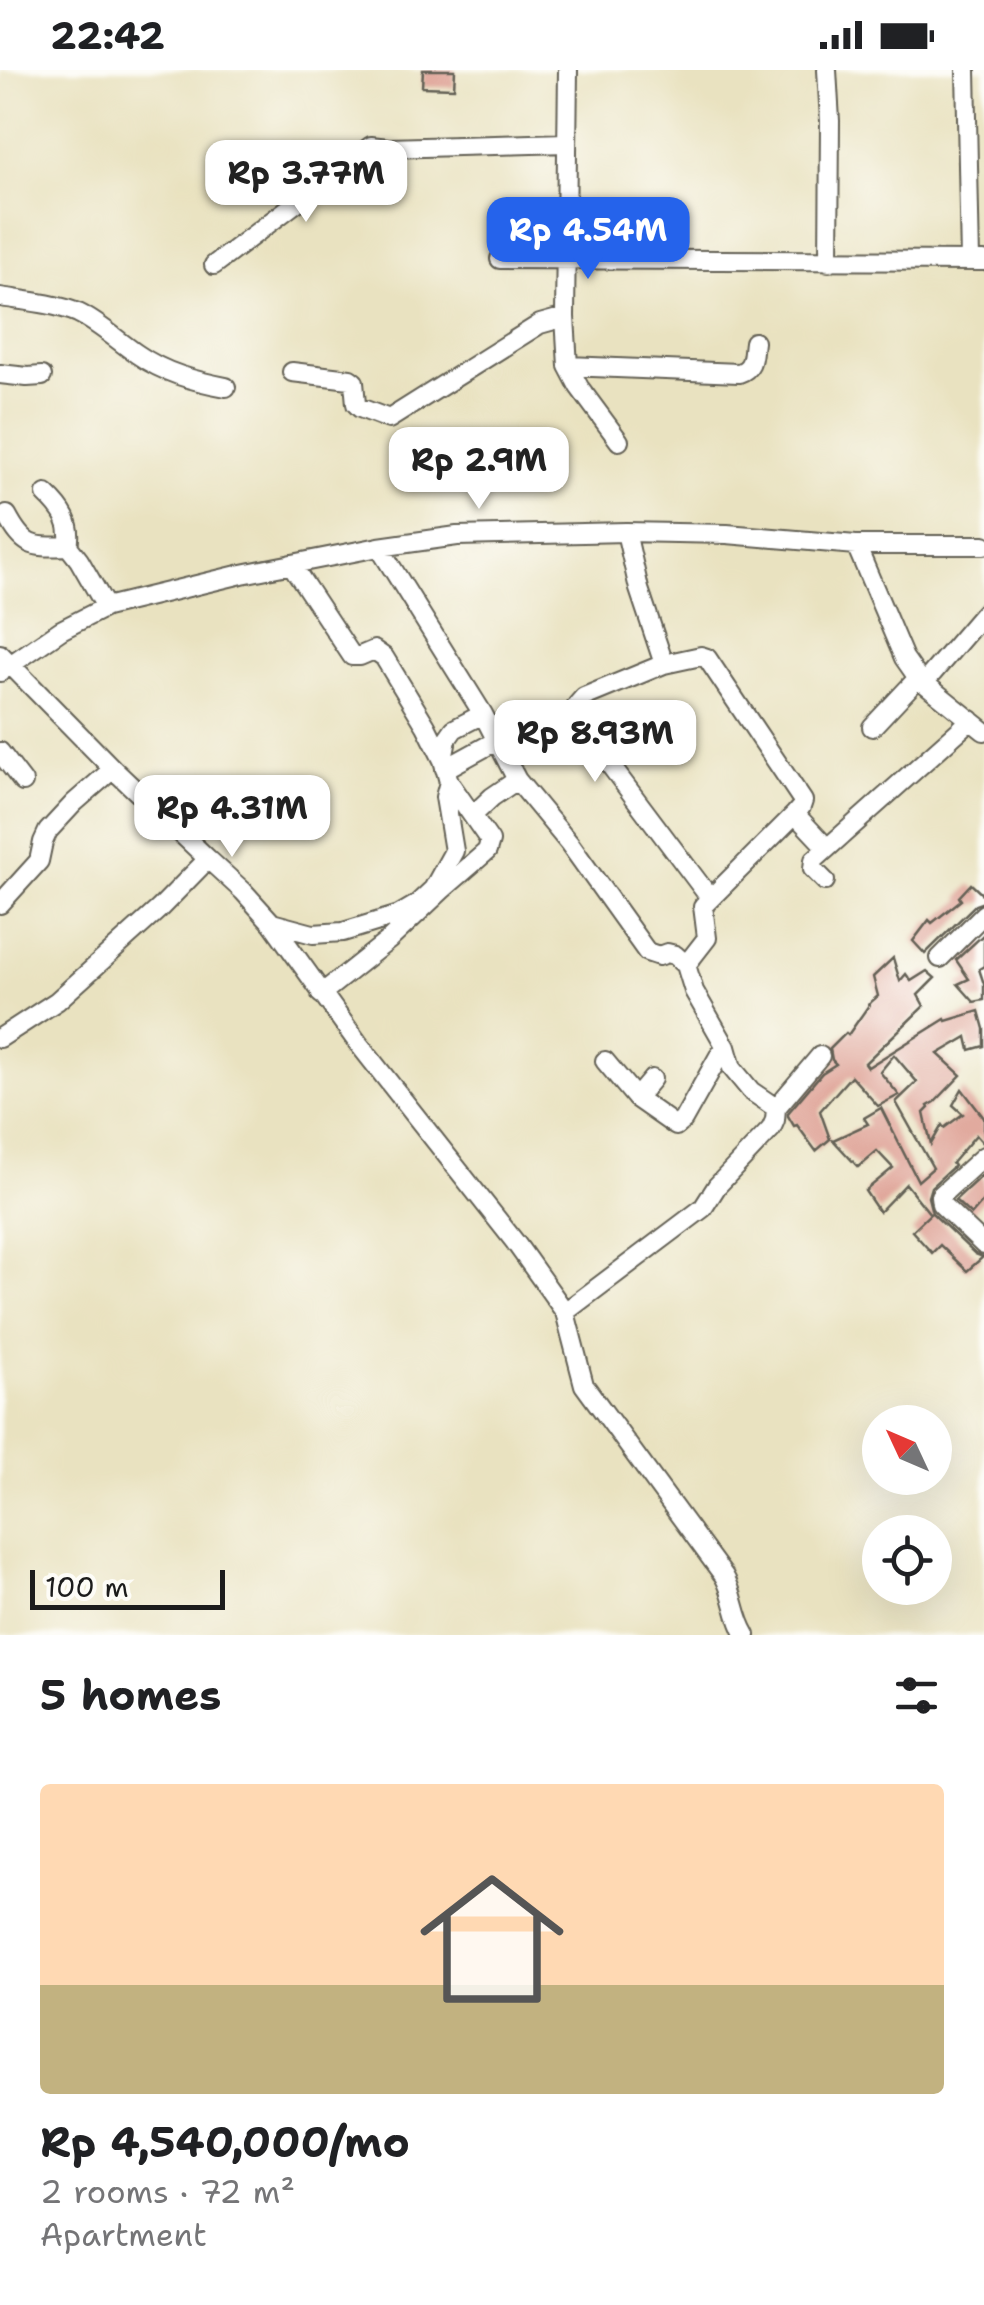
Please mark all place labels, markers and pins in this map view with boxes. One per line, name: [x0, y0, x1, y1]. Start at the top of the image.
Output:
pin: Rp 3.77M: [203, 140, 409, 225]
pin: Rp 4.54M: [485, 197, 691, 282]
pin: Rp 2.9M: [387, 427, 571, 512]
pin: Rp 8.93M: [492, 700, 698, 785]
pin: Rp 4.31M: [129, 775, 335, 860]

